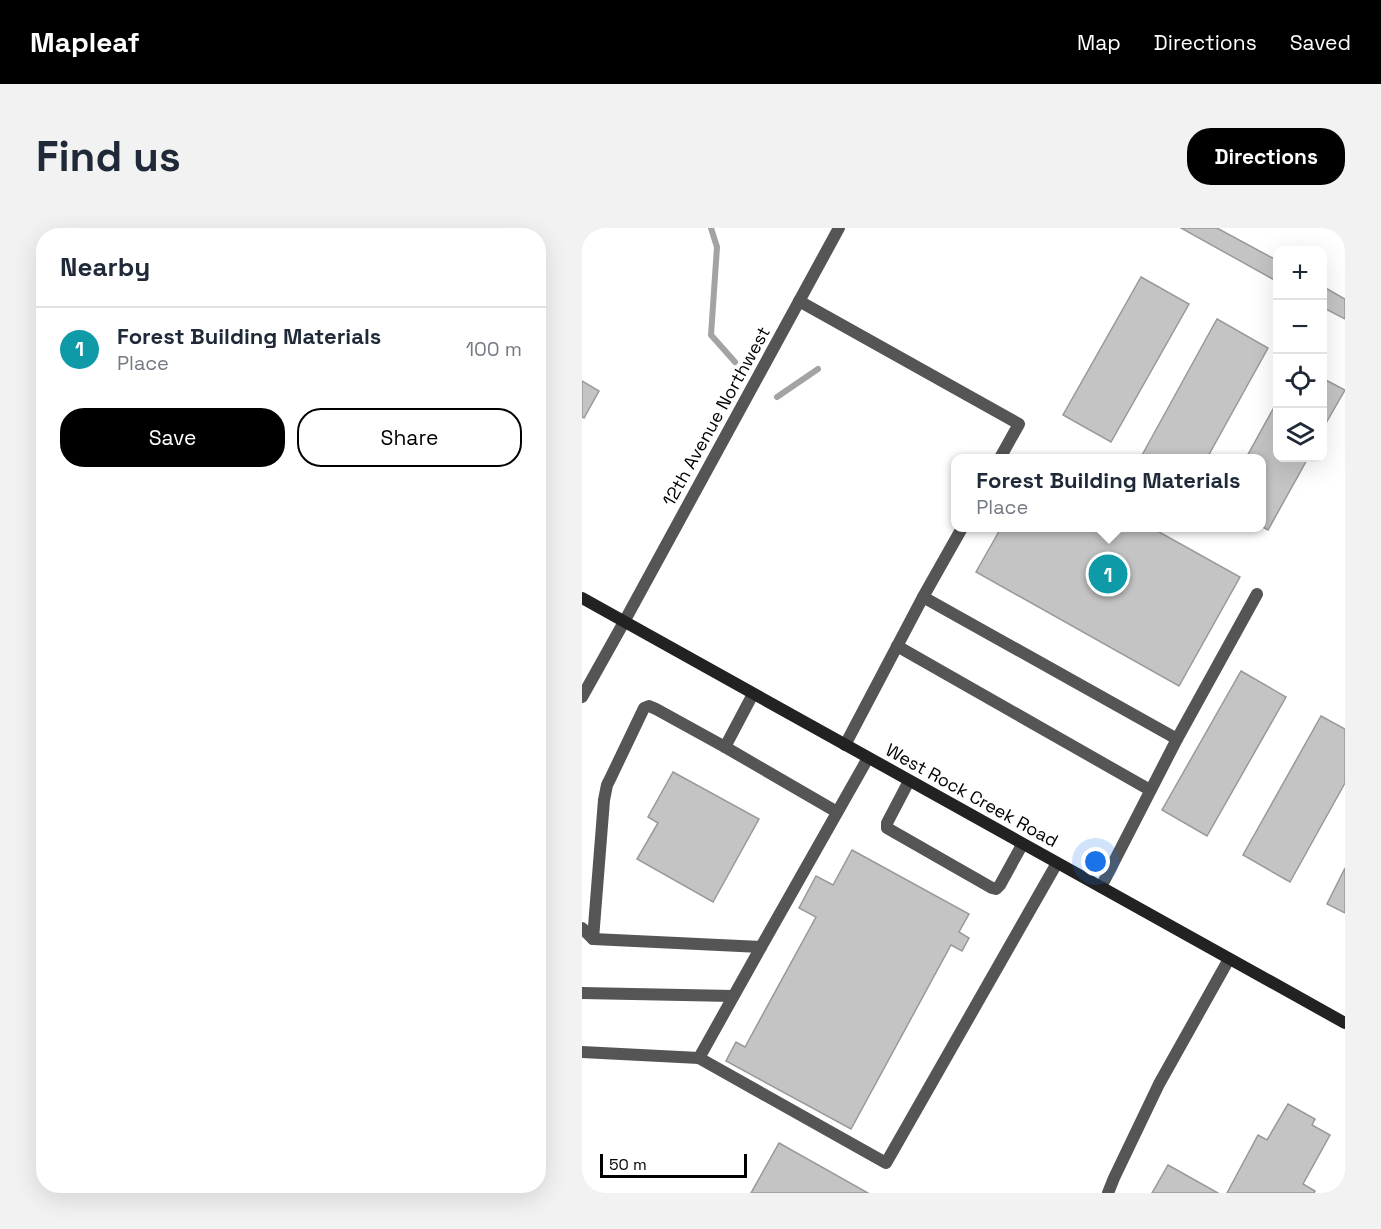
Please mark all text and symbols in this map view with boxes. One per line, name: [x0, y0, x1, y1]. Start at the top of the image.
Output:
text: Mapleaf: [30, 24, 140, 60]
text: Map: [1077, 29, 1121, 56]
text: Directions: [1154, 29, 1257, 56]
text: Saved: [1290, 29, 1351, 56]
button: Directions: [1187, 128, 1345, 185]
text: Find us: [36, 130, 181, 183]
map controls: [1273, 246, 1327, 462]
button: +: [1273, 246, 1327, 300]
text: Nearby: [60, 250, 150, 284]
button: −: [1273, 300, 1327, 354]
text: Forest Building Materials: [117, 322, 381, 350]
street label: 12th Avenue Northwest: [657, 322, 775, 510]
text: 1: [75, 336, 84, 362]
text: 100 m: [466, 336, 522, 362]
text: Place: [117, 350, 169, 376]
button: locate: [1273, 354, 1327, 408]
button: Save: [60, 408, 285, 467]
button: Share: [297, 408, 522, 467]
button: layers: [1273, 408, 1327, 462]
popup: [951, 454, 1266, 532]
text: Forest Building Materials: [976, 466, 1241, 494]
text: Place: [976, 494, 1028, 520]
pin: 1: [1088, 552, 1128, 596]
street label: West Rock Creek Road: [882, 738, 1062, 852]
your location: [1081, 847, 1110, 876]
scale bar: [600, 1151, 747, 1178]
text: 50 m: [609, 1154, 647, 1175]

